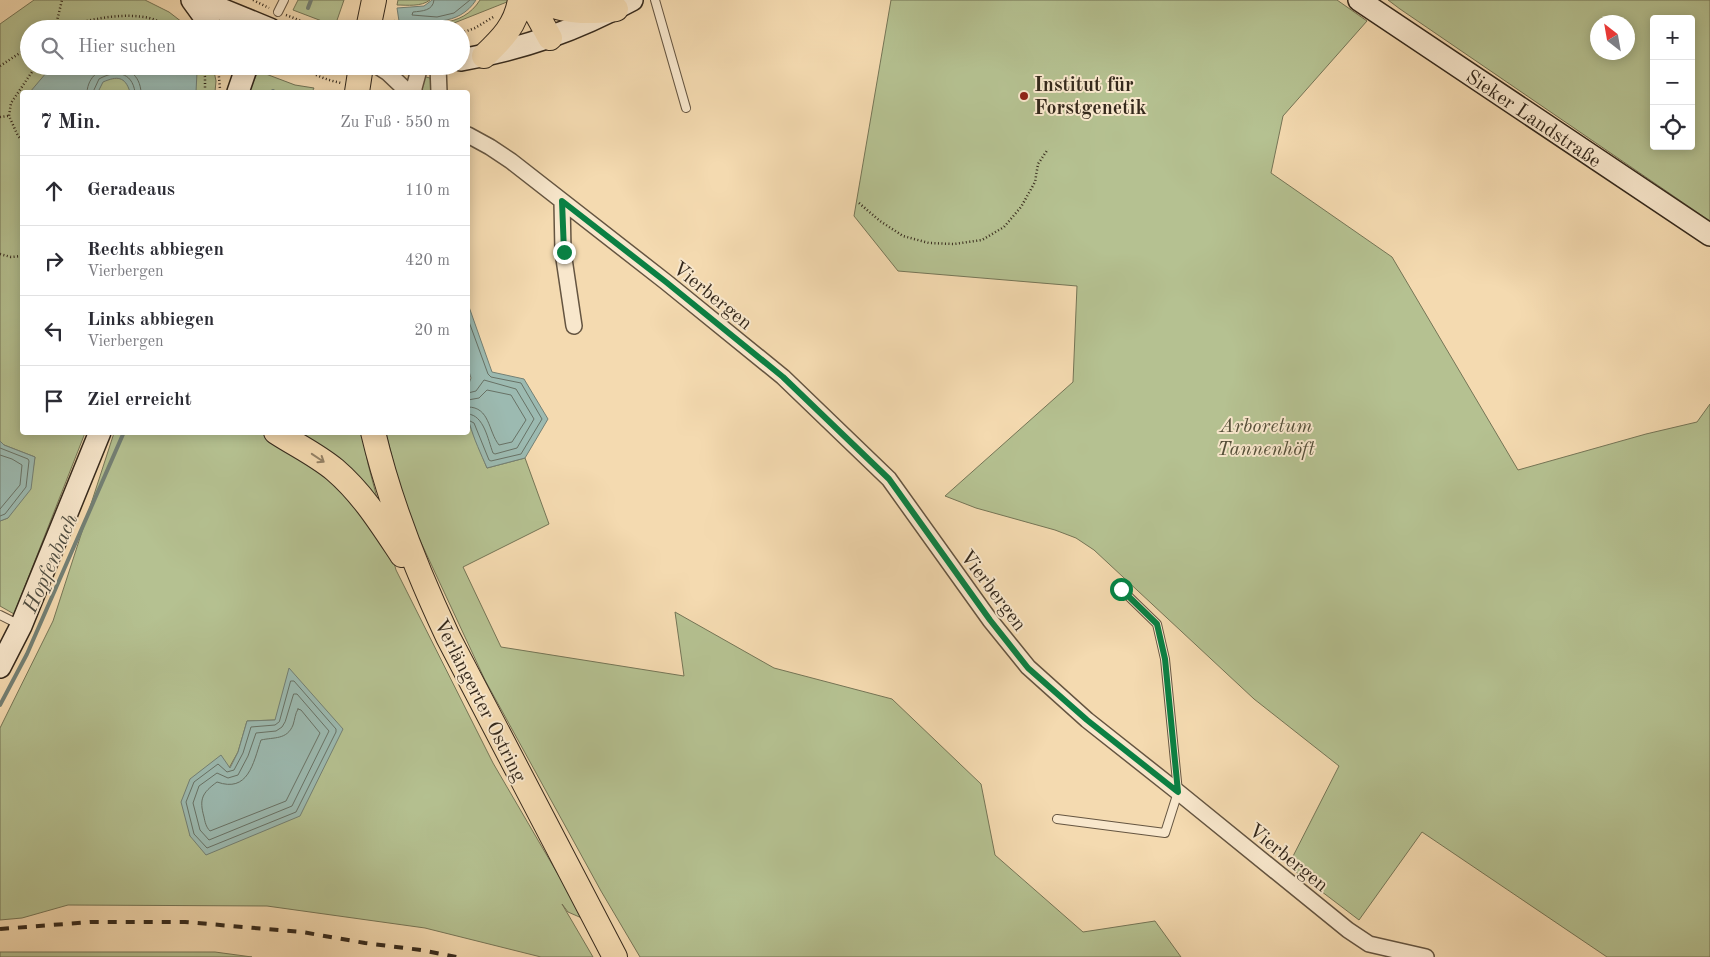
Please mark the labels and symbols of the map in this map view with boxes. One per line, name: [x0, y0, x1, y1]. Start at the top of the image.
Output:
north arrow: [1590, 15, 1635, 60]
street label: Sieker Landstraße: [1462, 67, 1604, 172]
place label: Institut für Forstgenetik: [1034, 76, 1147, 119]
marker: Institut für Forstgenetik: [1018, 90, 1030, 102]
route end: [553, 241, 576, 264]
street label: Vierbergen: [668, 259, 755, 335]
park label: Arboretum Tannenhöft: [1217, 417, 1316, 460]
one-way arrow: [311, 453, 325, 463]
water label: Hopfenbach: [20, 511, 83, 617]
street label: Vierbergen: [956, 547, 1029, 636]
route start: [1110, 578, 1133, 601]
street label: Verlängerter Ostring: [429, 616, 529, 786]
street label: Vierbergen: [1244, 821, 1331, 897]

